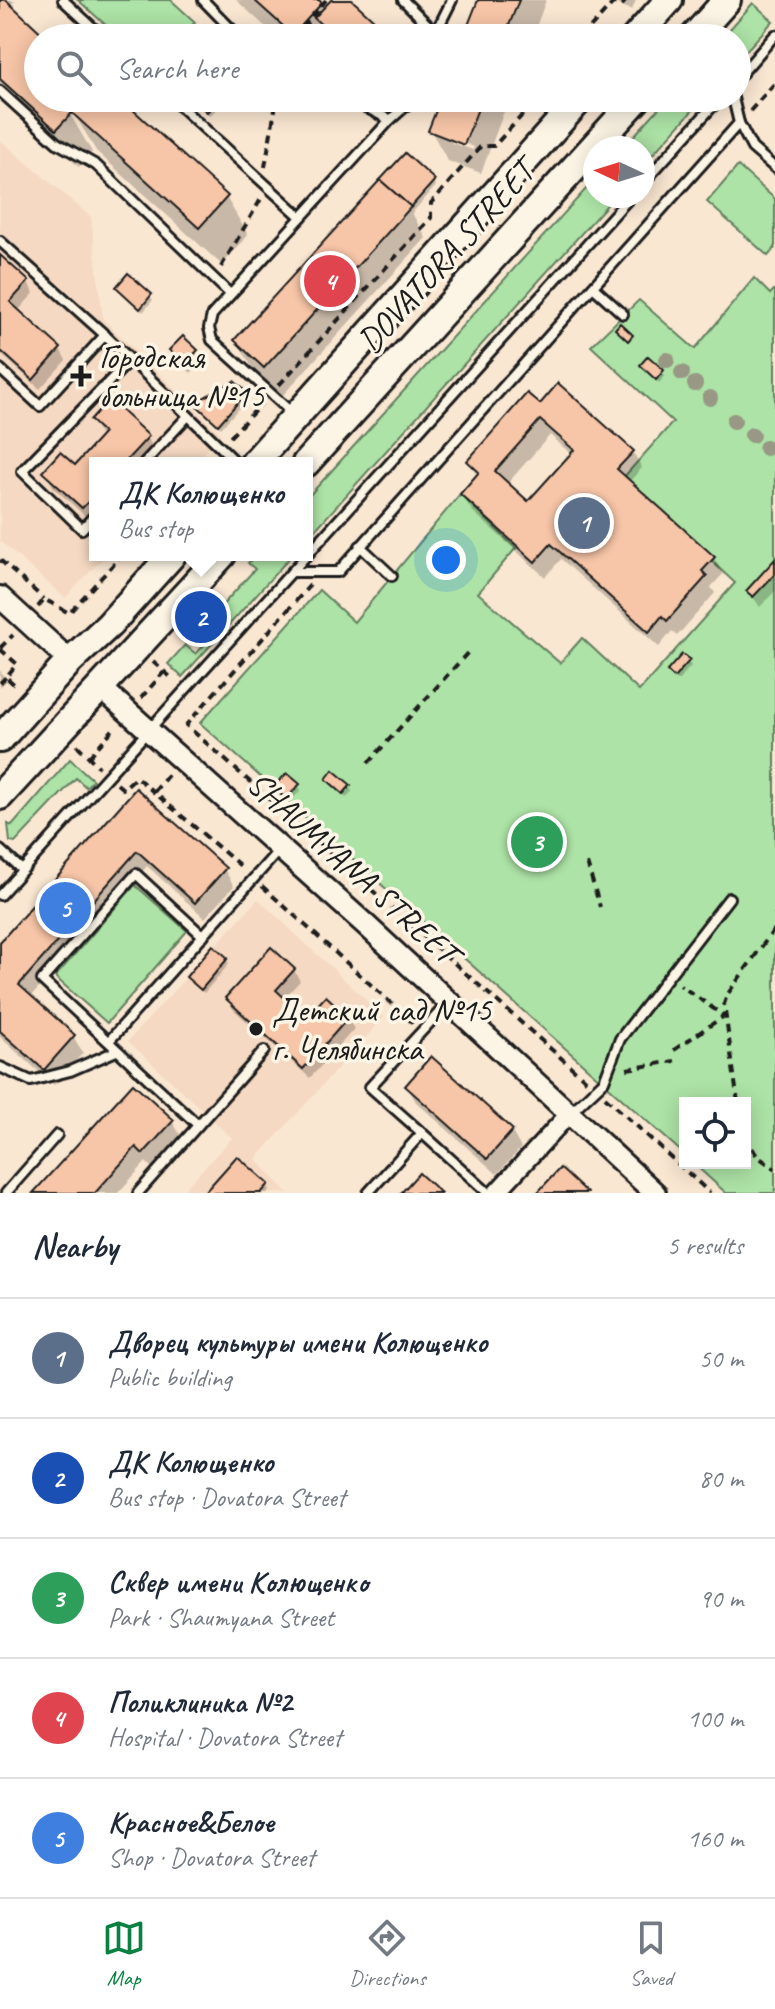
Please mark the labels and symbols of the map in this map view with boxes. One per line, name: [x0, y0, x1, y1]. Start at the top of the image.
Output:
north arrow: [583, 136, 655, 208]
street label: DOVATORA STREET: [348, 145, 548, 361]
pin: 4: [304, 251, 356, 311]
place label: Городская больница №15: [99, 335, 266, 417]
marker: Городская больница №15: [70, 365, 92, 387]
pin: 1: [558, 493, 610, 553]
your location: [426, 540, 466, 580]
pin: 2: [175, 587, 227, 647]
street label: SHAUMYANA STREET: [239, 762, 473, 979]
pin: 3: [511, 812, 563, 872]
pin: 5: [39, 878, 91, 938]
place label: Детский сад №15 г. Челябинска: [272, 988, 493, 1070]
marker: Детский сад №15 г. Челябинска: [247, 1020, 265, 1038]

